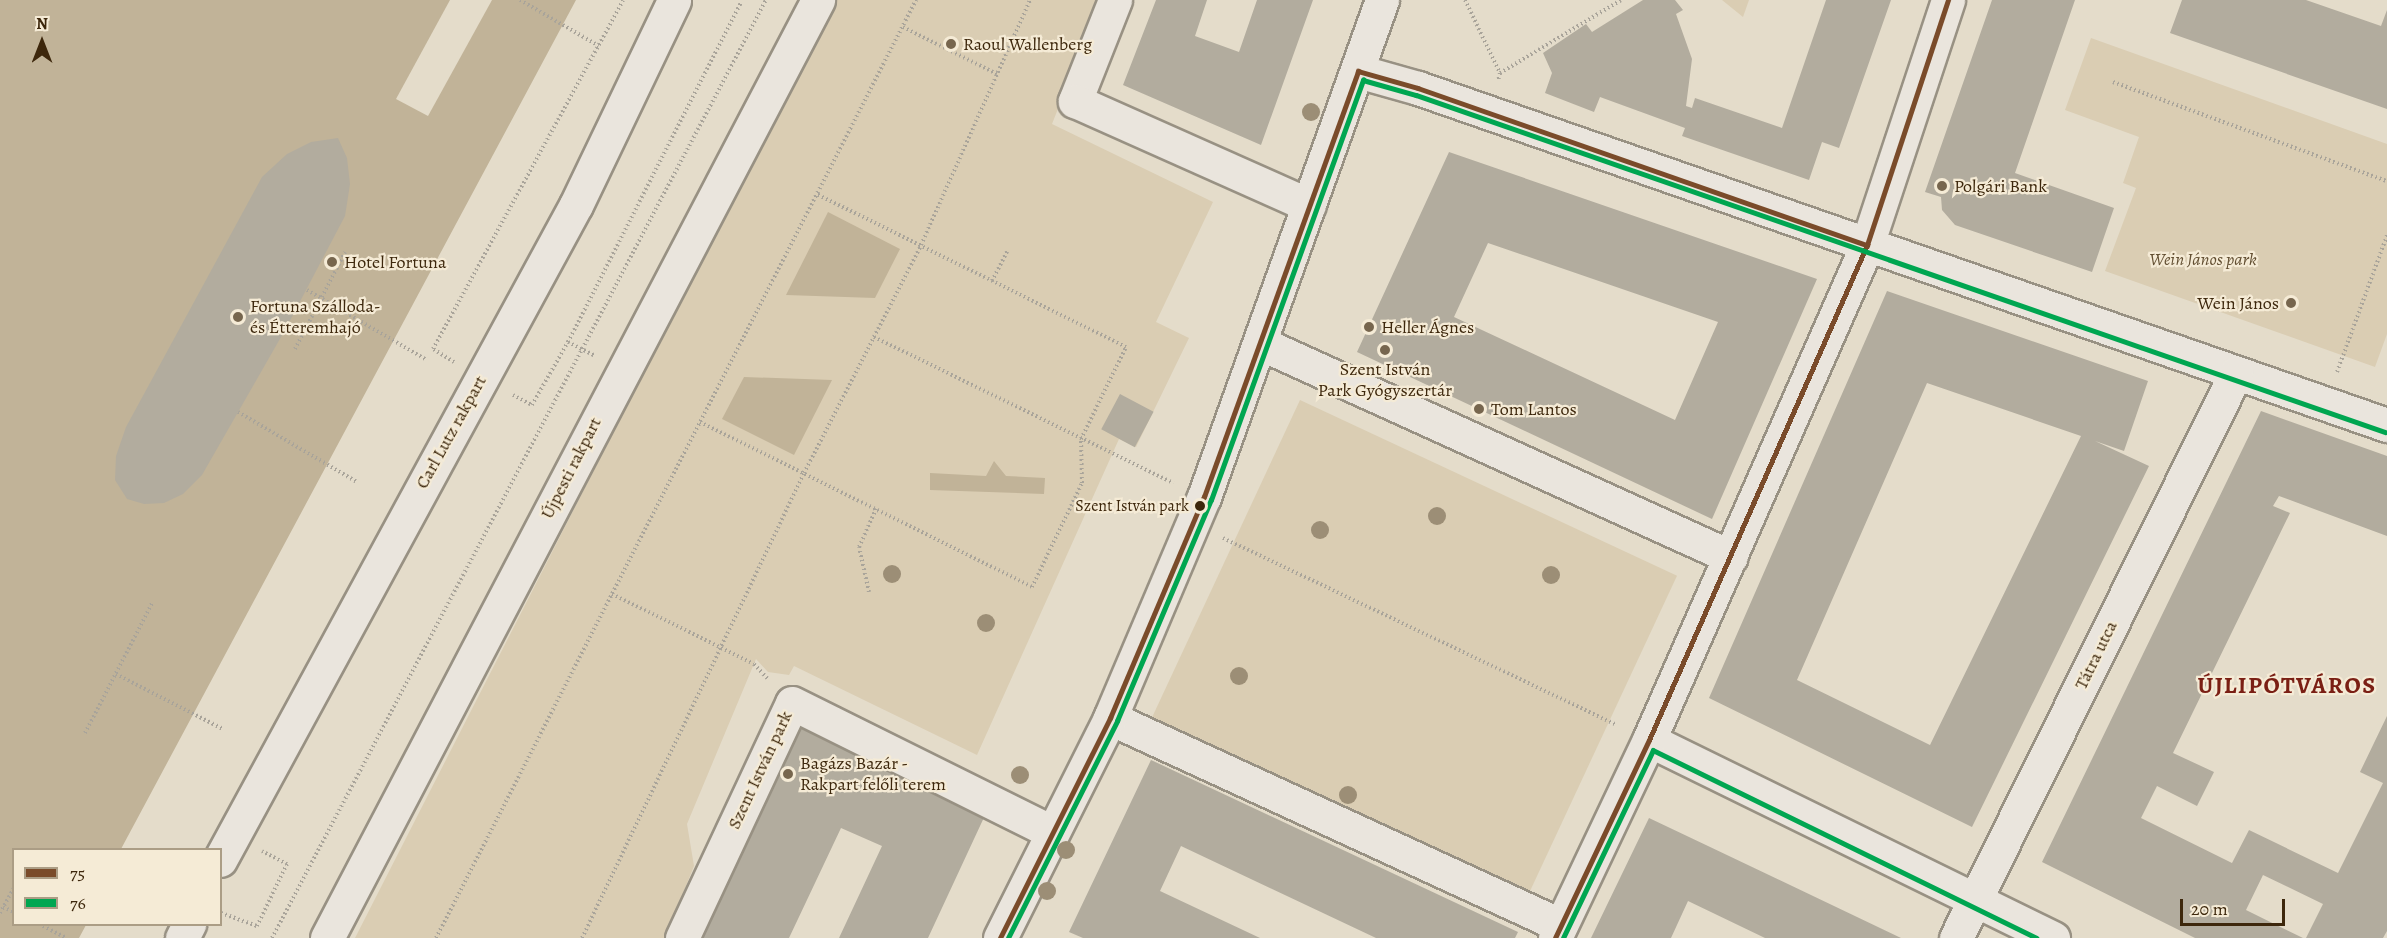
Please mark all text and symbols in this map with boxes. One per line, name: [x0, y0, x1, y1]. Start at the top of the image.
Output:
north arrow: [12, 12, 72, 72]
text: N: [36, 13, 48, 35]
place label: Raoul Wallenberg: [963, 33, 1092, 55]
marker: Raoul Wallenberg: [944, 37, 958, 51]
place label: Polgári Bank: [1954, 175, 2047, 197]
marker: Polgári Bank: [1935, 179, 1949, 193]
park label: Wein János park: [2149, 248, 2257, 270]
place label: Hotel Fortuna: [344, 251, 446, 273]
marker: Hotel Fortuna: [325, 255, 339, 269]
place label: Wein János: [2197, 292, 2279, 314]
place label: Fortuna Szálloda- és Étteremhajó: [250, 296, 381, 338]
marker: Wein János: [2284, 296, 2298, 310]
marker: Fortuna Szálloda- és Étteremhajó: [231, 310, 245, 324]
place label: Heller Ágnes: [1381, 316, 1474, 338]
marker: Heller Ágnes: [1362, 320, 1376, 334]
marker: Szent István Park Gyógyszertár: [1378, 343, 1392, 357]
place label: Szent István Park Gyógyszertár: [1318, 359, 1452, 401]
street label: Carl Lutz rakpart: [411, 372, 491, 492]
place label: Tom Lantos: [1491, 398, 1577, 420]
marker: Tom Lantos: [1472, 402, 1486, 416]
street label: Újpesti rakpart: [536, 414, 606, 522]
place label: Szent István park: [1075, 496, 1189, 516]
marker: Szent István park: [1194, 500, 1206, 512]
street label: Tátra utca: [2070, 617, 2122, 693]
district label: ÚJLIPÓTVÁROS: [2197, 672, 2377, 700]
street label: Szent István park: [723, 708, 797, 832]
place label: Bagázs Bazár - Rakpart felőli terem: [800, 753, 946, 795]
marker: Bagázs Bazár - Rakpart felőli terem: [781, 767, 795, 781]
legend: [12, 848, 222, 926]
text: 75: [70, 861, 85, 885]
scale bar: [2183, 887, 2288, 925]
text: 76: [70, 891, 86, 915]
text: 20 m: [2191, 897, 2228, 921]

